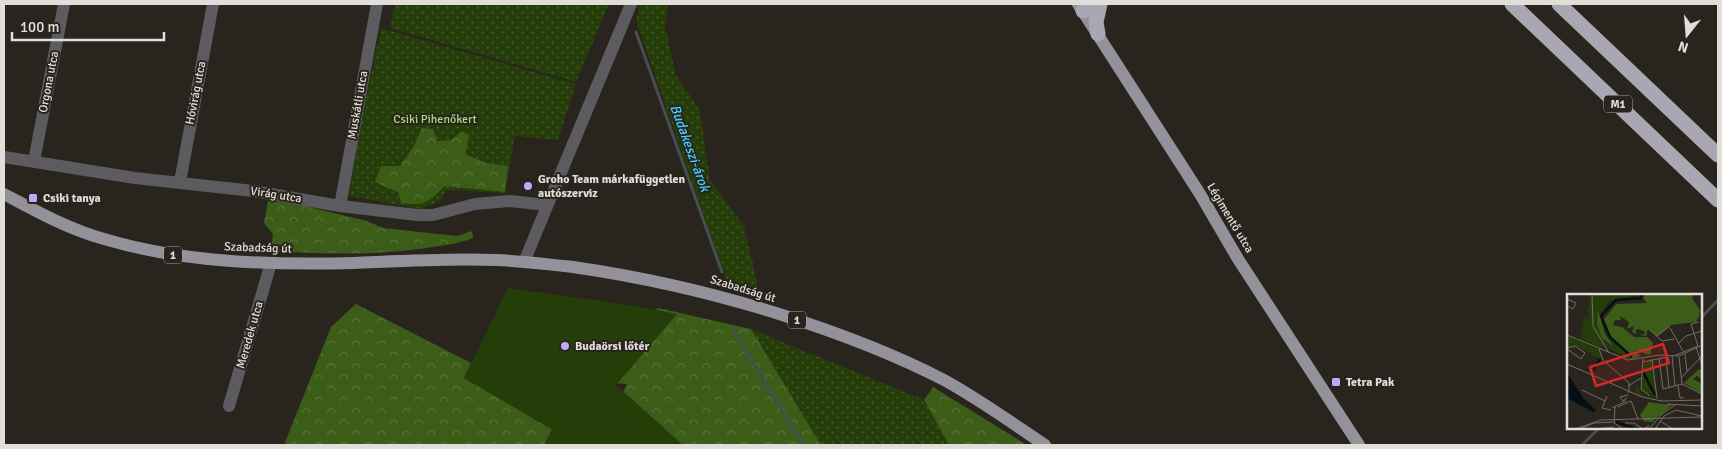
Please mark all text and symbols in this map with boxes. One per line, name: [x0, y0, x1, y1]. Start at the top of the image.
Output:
scale bar: [12, 10, 165, 42]
north arrow: [1662, 10, 1712, 60]
text: 100 m: [20, 18, 60, 36]
text: N: [1676, 37, 1690, 57]
street label: Orgona utca: [36, 50, 62, 114]
street label: Hóvirág utca: [182, 60, 210, 126]
street label: Muskátli utca: [345, 70, 371, 140]
road number: M1: [1604, 96, 1632, 112]
water label: Budakeszi-árok: [666, 102, 714, 196]
park label: Csiki Pihenőkert: [393, 112, 477, 127]
place label: Groho Team márkafüggetlen autószerviz: [538, 172, 686, 201]
marker: Groho Team márkafüggetlen autószerviz: [522, 180, 534, 192]
street label: Légimentő utca: [1203, 180, 1257, 256]
street label: Virág utca: [249, 184, 303, 206]
place label: Csiki tanya: [43, 191, 101, 206]
marker: Csiki tanya: [27, 192, 39, 204]
street label: Szabadság út: [224, 239, 292, 257]
road number: 1: [164, 246, 182, 264]
street label: Szabadság út: [708, 272, 778, 306]
inset map: [1567, 294, 1702, 429]
street label: Meredek utca: [233, 300, 267, 370]
road number: 1: [788, 312, 806, 328]
place label: Budaörsi lőtér: [575, 339, 649, 354]
marker: Budaörsi lőtér: [559, 340, 571, 352]
place label: Tetra Pak: [1346, 375, 1395, 390]
marker: Tetra Pak: [1330, 376, 1342, 388]

